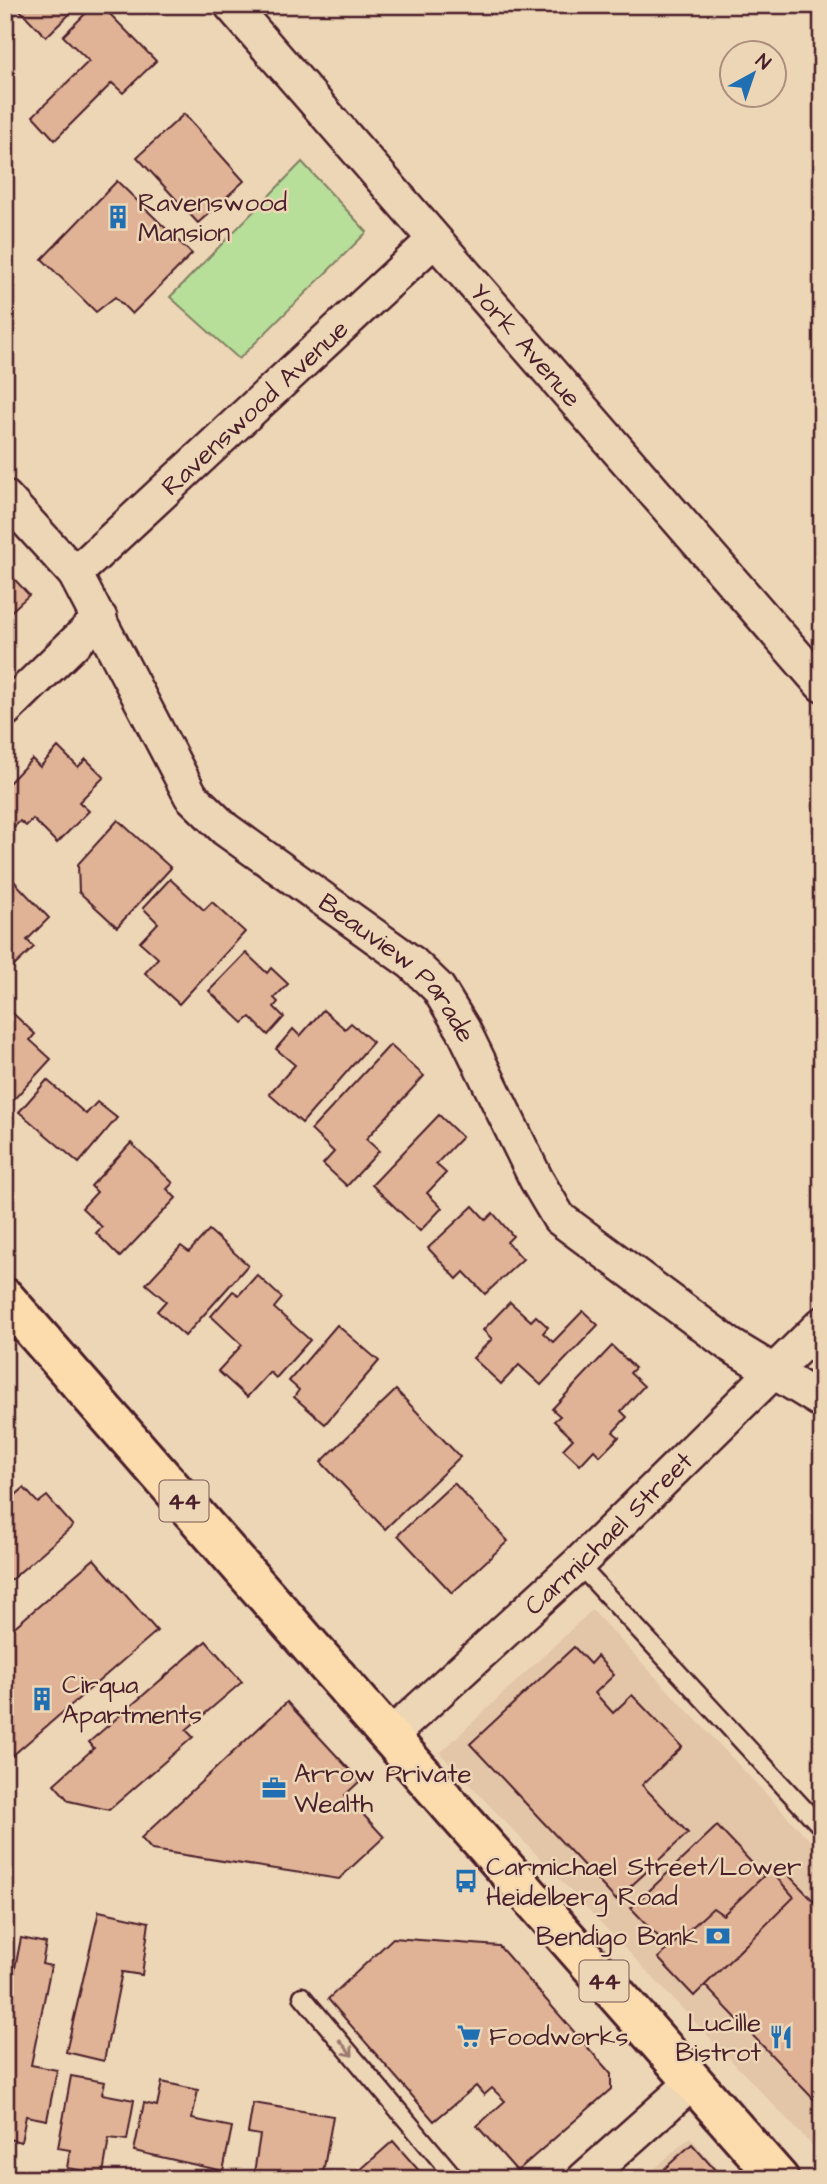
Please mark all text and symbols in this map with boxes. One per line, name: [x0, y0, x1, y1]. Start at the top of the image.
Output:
north arrow: [718, 38, 788, 108]
text: N: [750, 48, 776, 76]
place label: Ravenswood Mansion: [138, 185, 287, 251]
building icon: Ravenswood Mansion: [104, 203, 132, 231]
street label: York Avenue: [461, 275, 589, 415]
street label: Ravenswood Avenue: [153, 312, 357, 504]
street label: Beauview Parade: [311, 885, 484, 1048]
street label: Carmichael Street: [517, 1444, 701, 1624]
road number: 44: [160, 1480, 208, 1521]
place label: Cirqua Apartments: [62, 1667, 202, 1733]
building icon: Cirqua Apartments: [28, 1685, 56, 1713]
place label: Arrow Private Wealth: [294, 1756, 472, 1822]
office icon: Arrow Private Wealth: [260, 1774, 288, 1802]
place label: Carmichael Street/Lower Heidelberg Road: [486, 1849, 801, 1917]
bus stop icon: Carmichael Street/Lower Heidelberg Road: [452, 1867, 480, 1895]
place label: Bendigo Bank: [536, 1919, 698, 1957]
bank icon: Bendigo Bank: [704, 1922, 732, 1950]
road number: 44: [580, 1960, 628, 2002]
place label: Lucille Bistrot: [676, 2005, 761, 2071]
place label: Foodworks: [489, 2019, 629, 2055]
supermarket icon: Foodworks: [455, 2022, 483, 2050]
restaurant icon: Lucille Bistrot: [767, 2023, 795, 2051]
one-way arrow: [338, 2039, 354, 2057]

